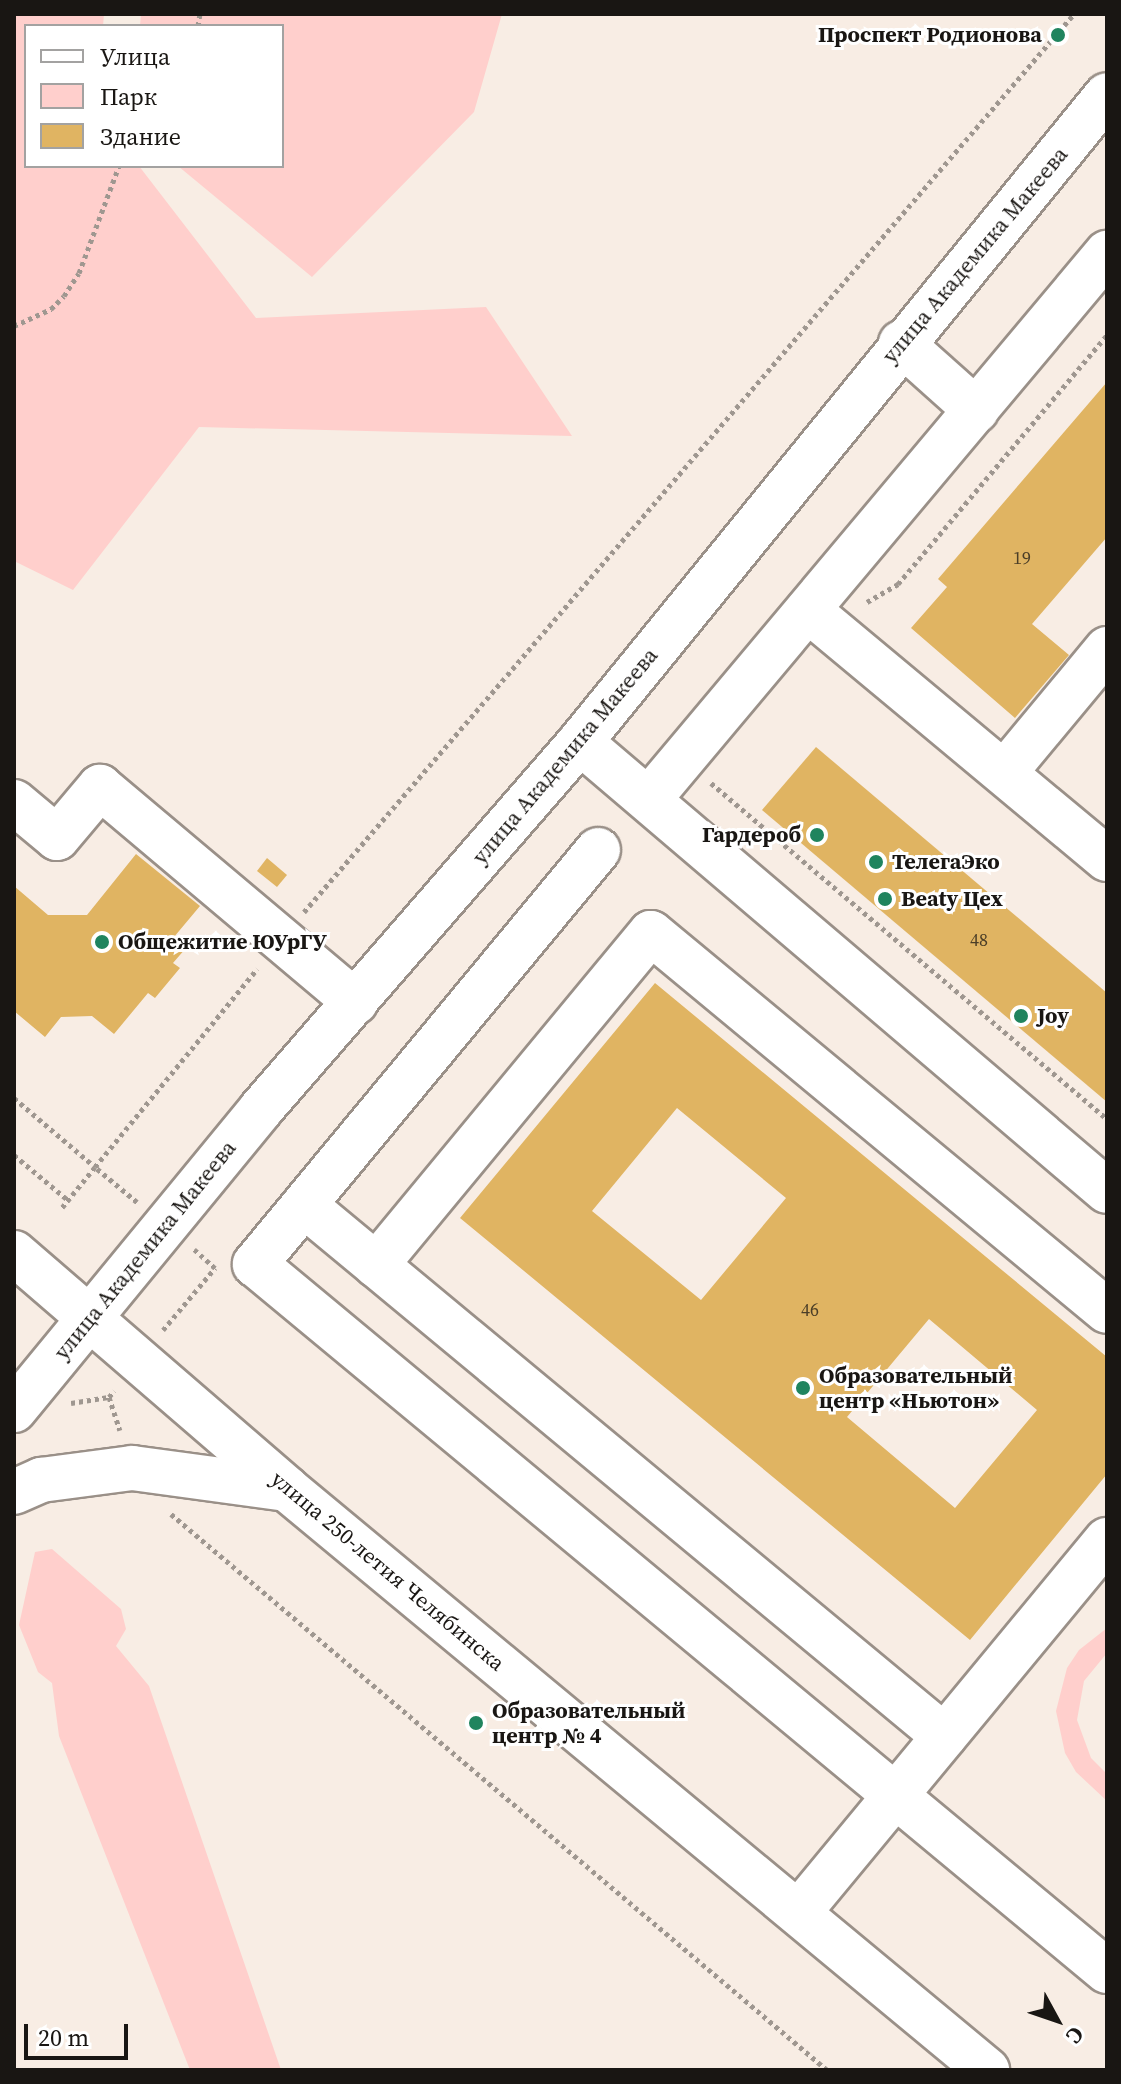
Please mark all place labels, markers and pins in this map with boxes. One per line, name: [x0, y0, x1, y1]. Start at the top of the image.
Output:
place label: Проспект Родионова: [818, 22, 1042, 48]
marker: Проспект Родионова: [1049, 26, 1067, 44]
place label: Гардероб: [702, 822, 801, 848]
marker: Гардероб: [808, 826, 826, 844]
place label: ТелегаЭко: [892, 849, 1000, 875]
marker: ТелегаЭко: [867, 853, 885, 871]
place label: Beaty Цех: [901, 886, 1003, 912]
marker: Beaty Цех: [876, 890, 894, 908]
place label: Общежитие ЮУрГУ: [118, 929, 327, 955]
marker: Общежитие ЮУрГУ: [93, 933, 111, 951]
place label: Joy: [1037, 1003, 1069, 1029]
marker: Joy: [1012, 1007, 1030, 1025]
place label: Образовательный центр «Ньютон»: [819, 1362, 1013, 1414]
marker: Образовательный центр «Ньютон»: [794, 1379, 812, 1397]
place label: Образовательный центр № 4: [492, 1697, 686, 1748]
marker: Образовательный центр № 4: [467, 1714, 485, 1732]

